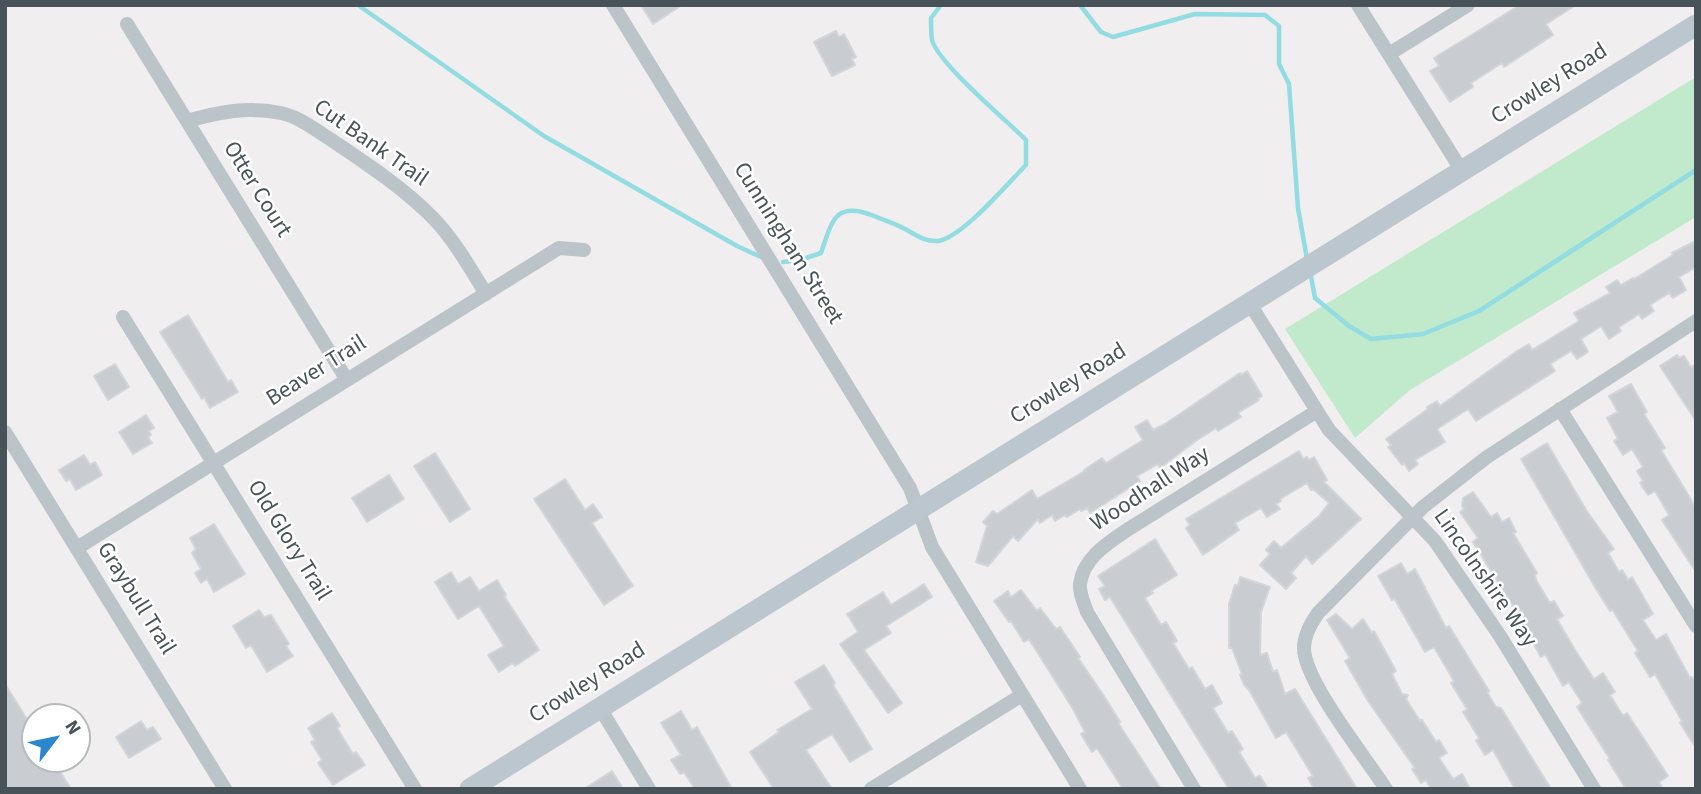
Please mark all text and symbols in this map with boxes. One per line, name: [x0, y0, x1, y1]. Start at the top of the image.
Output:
street label: Crowley Road: [1487, 38, 1613, 132]
street label: Cut Bank Trail: [307, 94, 433, 194]
street label: Otter Court: [216, 137, 296, 243]
street label: Cunningham Street: [726, 158, 848, 330]
street label: Beaver Trail: [262, 330, 372, 414]
street label: Crowley Road: [1006, 338, 1132, 432]
street label: Woodhall Way: [1086, 441, 1216, 539]
street label: Old Glory Trail: [240, 476, 336, 606]
street label: Lincolnshire Way: [1426, 505, 1542, 653]
street label: Graybull Trail: [90, 538, 180, 660]
street label: Crowley Road: [525, 637, 651, 731]
north arrow: [21, 703, 91, 773]
text: N: [58, 715, 87, 740]

